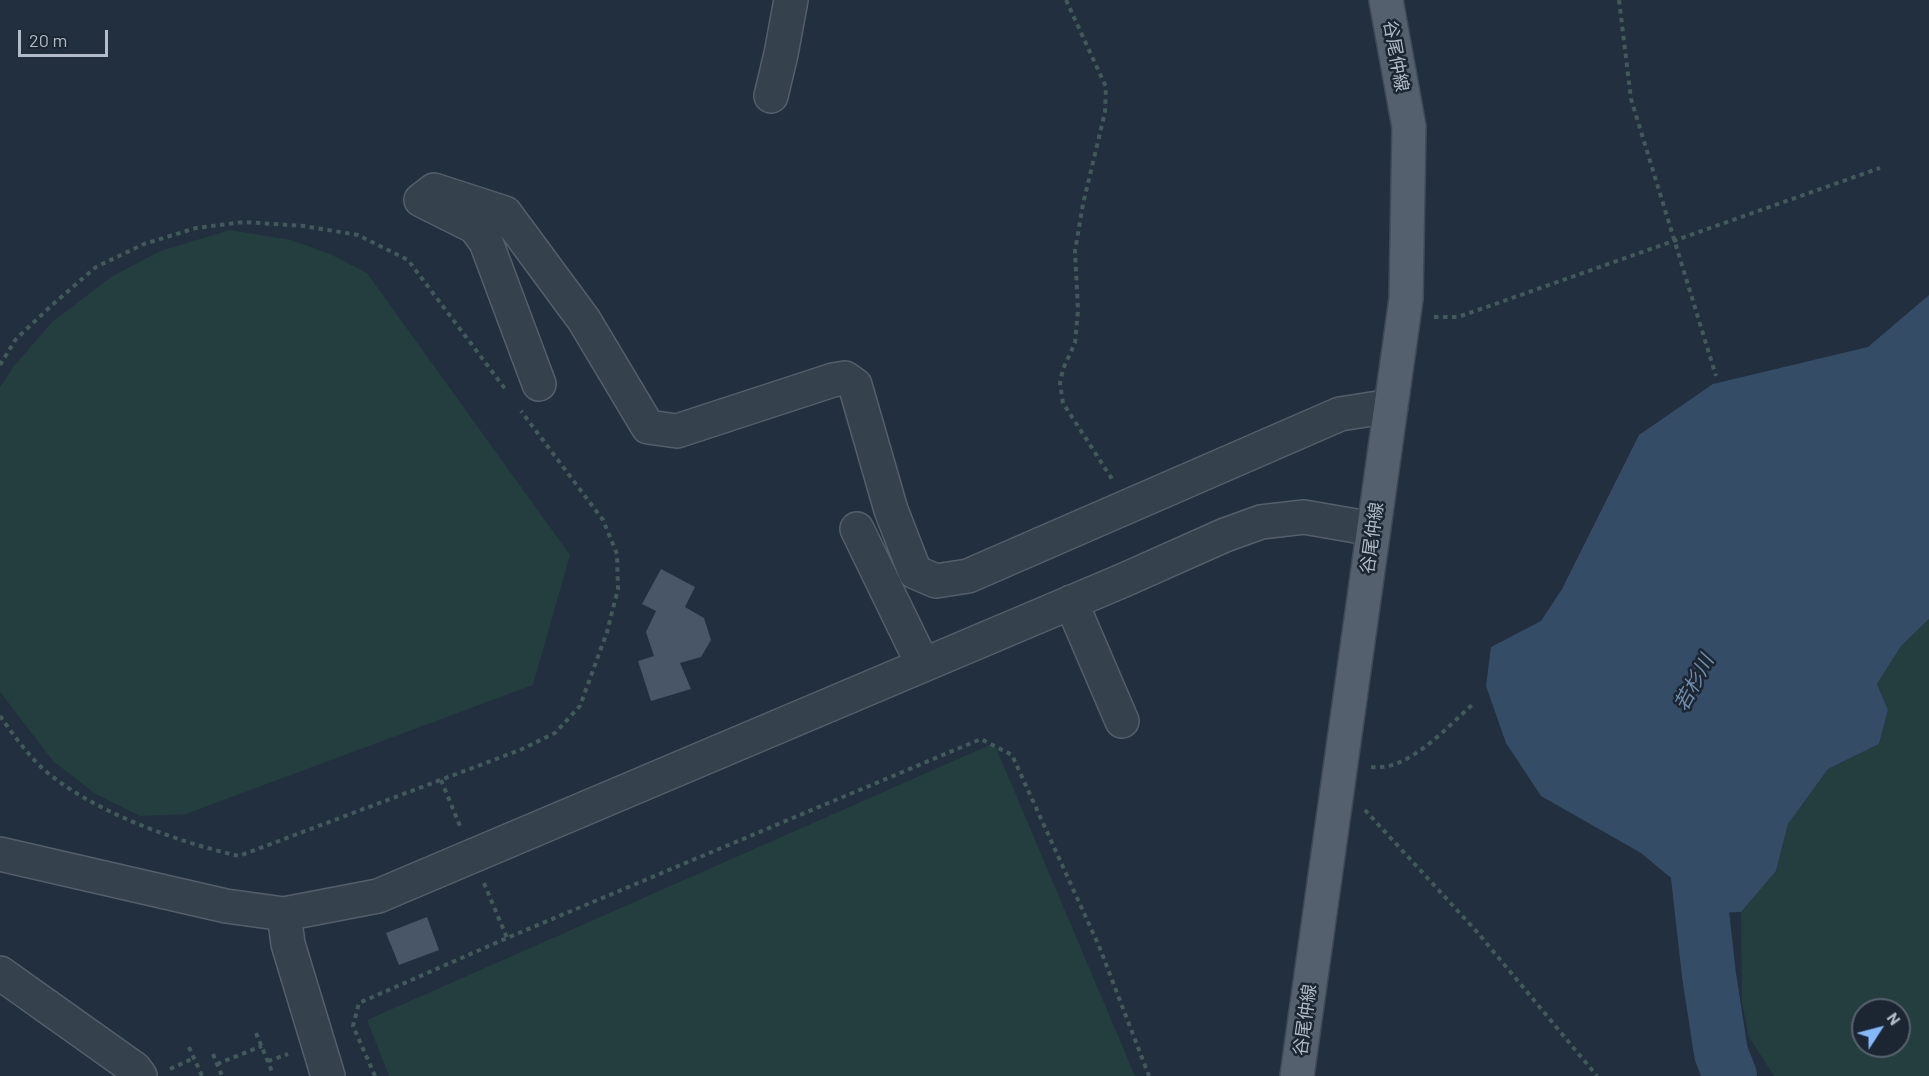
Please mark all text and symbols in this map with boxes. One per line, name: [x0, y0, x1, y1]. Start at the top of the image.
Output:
scale bar: [21, 18, 111, 56]
street label: 谷尾仲線: [1379, 19, 1413, 93]
text: 20 m: [29, 29, 67, 51]
street label: 谷尾仲線: [1356, 501, 1388, 575]
water label: 若杉川: [1669, 651, 1719, 715]
street label: 谷尾仲線: [1289, 983, 1321, 1057]
north arrow: [1851, 998, 1911, 1058]
text: N: [1884, 1008, 1905, 1028]

